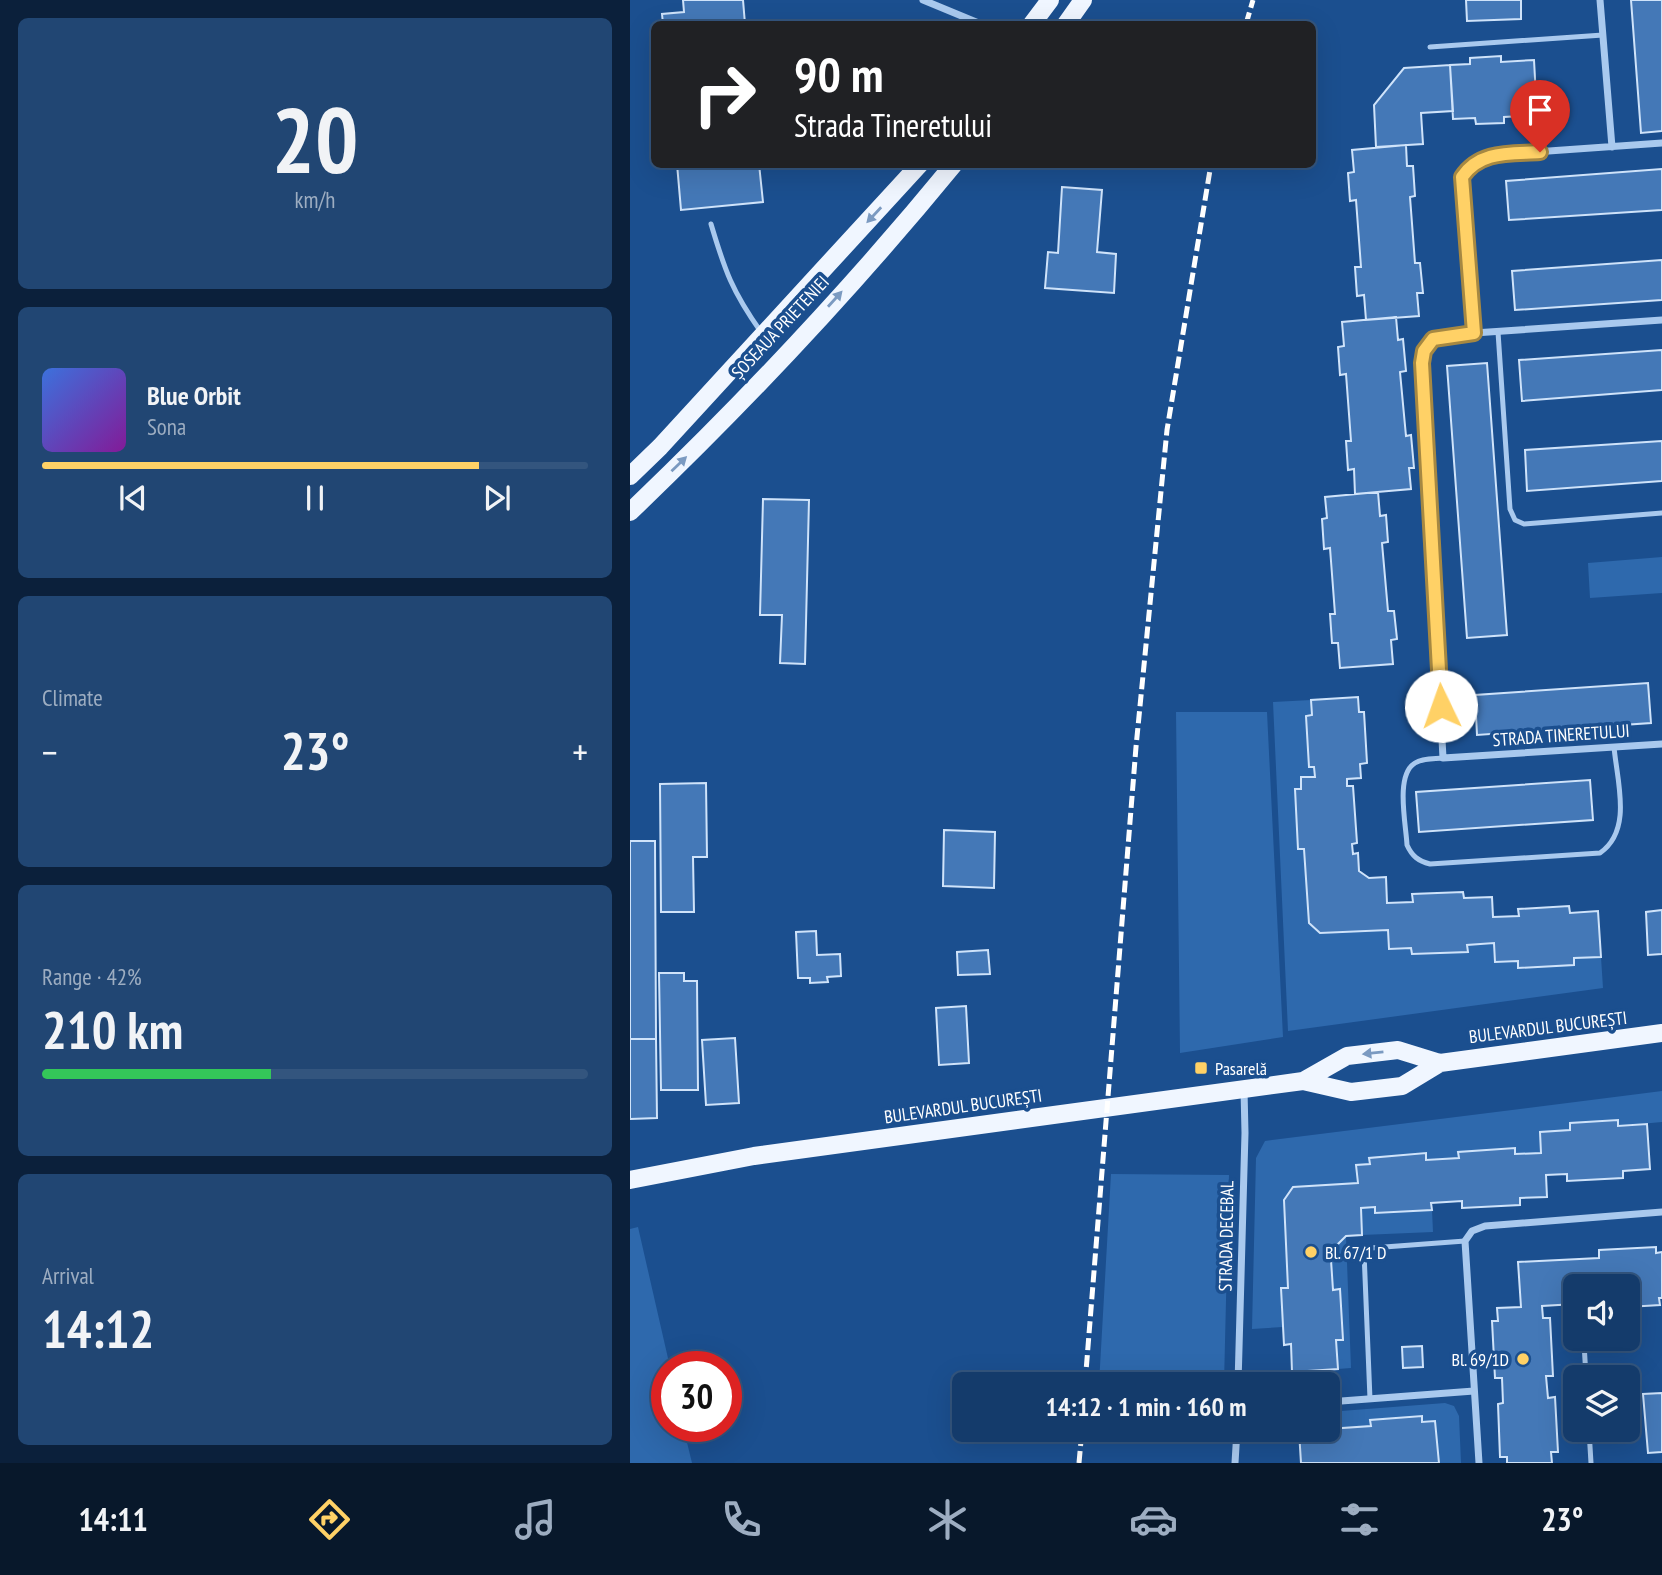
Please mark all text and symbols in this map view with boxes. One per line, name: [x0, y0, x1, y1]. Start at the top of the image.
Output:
text: 90 m: [794, 42, 883, 106]
icon: right: [679, 49, 770, 140]
text: 20: [272, 80, 359, 198]
pin: [1510, 80, 1570, 152]
icon: arrive: [1521, 91, 1559, 129]
text: Strada Tineretului: [794, 104, 992, 146]
text: km/h: [295, 185, 335, 214]
one-way arrow: [866, 206, 882, 224]
street label: ȘOSEAUA PRIETENIEI: [726, 271, 834, 383]
one-way arrow: [827, 291, 843, 308]
text: Blue Orbit: [147, 379, 241, 412]
text: Sona: [147, 412, 186, 441]
one-way arrow: [670, 457, 687, 473]
icon: previous: [114, 479, 152, 517]
icon: pause: [296, 479, 334, 517]
icon: next: [478, 479, 516, 517]
position arrow: [1404, 669, 1478, 743]
text: Climate: [42, 683, 103, 712]
text: 23°: [281, 717, 349, 784]
street label: STRADA TINERETULUI: [1492, 719, 1630, 751]
text: −: [42, 727, 58, 776]
text: +: [572, 727, 588, 776]
text: Range · 42%: [42, 962, 142, 991]
text: 210 km: [42, 996, 183, 1063]
street label: BULEVARDUL BUCUREȘTI: [1468, 1006, 1628, 1048]
one-way arrow: [1362, 1048, 1384, 1059]
place label: Pasarelă: [1215, 1057, 1267, 1080]
marker: Pasarelă: [1193, 1060, 1209, 1076]
street label: BULEVARDUL BUCUREȘTI: [883, 1084, 1043, 1128]
street label: STRADA DECEBAL: [1214, 1180, 1238, 1292]
place label: Bl. 67/1 D: [1325, 1241, 1386, 1264]
marker: Bl. 67/1 D: [1303, 1244, 1319, 1260]
text: Arrival: [42, 1261, 94, 1290]
map controls: [1563, 1274, 1640, 1442]
button: sound: [1563, 1274, 1640, 1351]
text: 14:12: [42, 1295, 154, 1362]
place label: Bl. 69/1D: [1451, 1348, 1509, 1371]
speed limit sign: 30: [651, 1351, 742, 1442]
marker: Bl. 69/1D: [1515, 1351, 1531, 1367]
button: layers: [1563, 1365, 1640, 1442]
text: 14:12 · 1 min · 160 m: [1046, 1390, 1246, 1423]
icon: directions: [305, 1495, 354, 1544]
icon: music: [511, 1495, 560, 1544]
icon: phone: [717, 1495, 766, 1544]
icon: climate: [923, 1495, 972, 1544]
icon: car: [1129, 1495, 1178, 1544]
icon: filters: [1335, 1495, 1384, 1544]
text: 14:11: [79, 1498, 148, 1540]
text: 23°: [1541, 1498, 1583, 1540]

